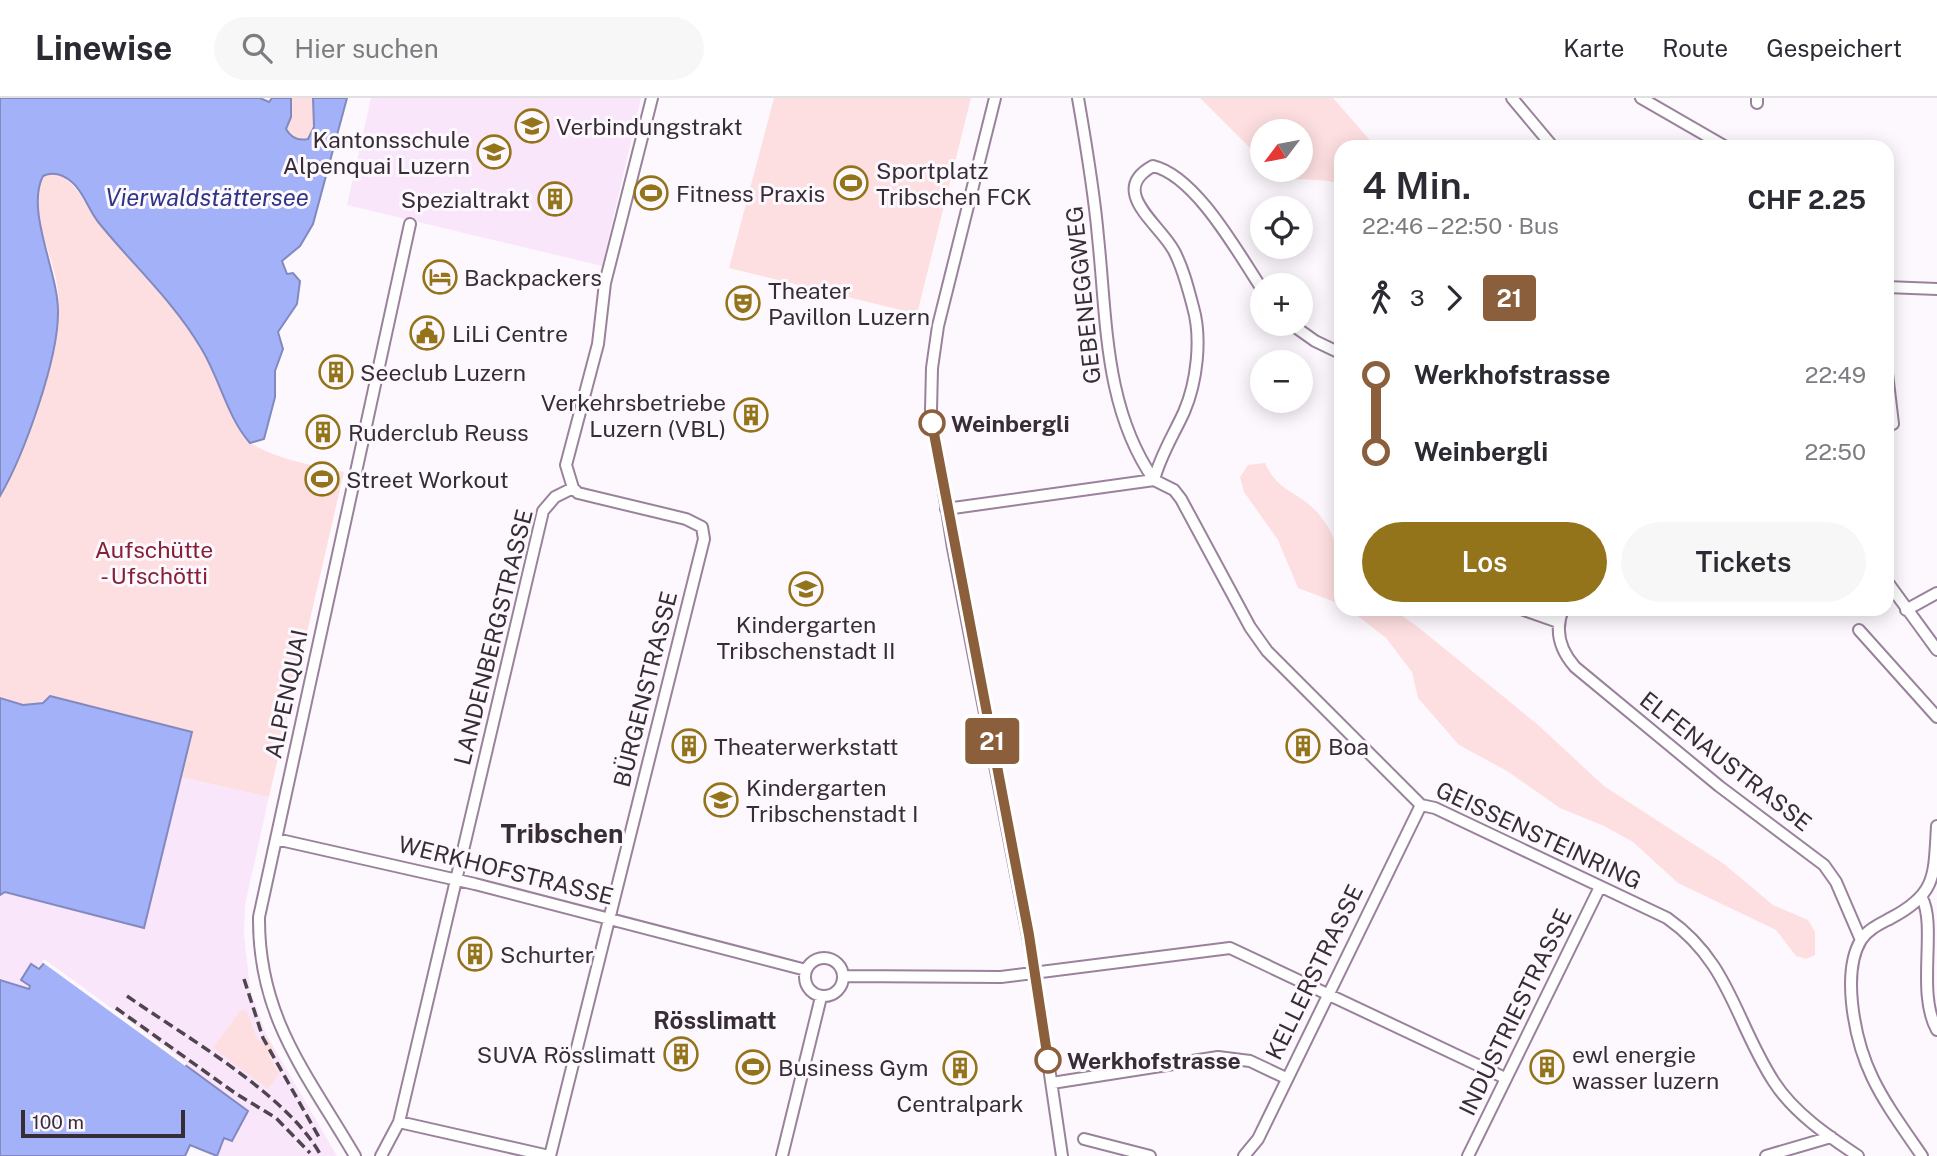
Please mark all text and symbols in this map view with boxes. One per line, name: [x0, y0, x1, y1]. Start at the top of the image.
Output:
search box: [214, 17, 704, 80]
text: Linewise: [35, 29, 172, 67]
icon: search: [238, 29, 276, 67]
text: Hier suchen: [294, 33, 439, 64]
text: Karte: [1563, 34, 1624, 62]
text: Route: [1662, 34, 1728, 62]
text: Gespeichert: [1766, 34, 1902, 62]
school or university icon: Verbindungstrakt: [513, 107, 551, 145]
place label: Verbindungstrakt: [556, 113, 743, 140]
north arrow: [1250, 119, 1312, 182]
map controls: [1250, 119, 1313, 413]
place label: Kantonsschule Alpenquai Luzern: [283, 126, 470, 179]
school or university icon: Kantonsschule Alpenquai Luzern: [475, 133, 513, 171]
place label: Sportplatz Tribschen FCK: [876, 157, 1032, 210]
text: 4 Min.: [1362, 163, 1471, 208]
sports icon: Sportplatz Tribschen FCK: [832, 164, 870, 202]
sports icon: Fitness Praxis: [632, 174, 670, 212]
building icon: Spezialtrakt: [536, 180, 574, 218]
place label: Fitness Praxis: [676, 180, 825, 207]
water label: Vierwaldstättersee: [105, 183, 309, 211]
text: CHF 2.25: [1747, 184, 1866, 215]
place label: Spezialtrakt: [401, 186, 530, 213]
button: locate: [1250, 196, 1313, 259]
street label: GEBENEGGWEG: [1060, 205, 1106, 385]
text: 22:46 – 22:50 · Bus: [1362, 212, 1559, 239]
hotel icon: Backpackers: [421, 258, 459, 296]
place label: Backpackers: [464, 264, 602, 291]
button: +: [1250, 273, 1313, 336]
place label: Theater Pavillon Luzern: [768, 277, 930, 330]
icon: walk: [1362, 279, 1400, 317]
icon: forward: [1435, 279, 1473, 317]
theatre icon: Theater Pavillon Luzern: [724, 284, 762, 322]
text: 3: [1410, 284, 1425, 311]
text: 21: [1497, 284, 1522, 312]
public building icon: LiLi Centre: [408, 314, 446, 352]
place label: LiLi Centre: [452, 320, 568, 347]
button: −: [1250, 350, 1313, 413]
building icon: Seeclub Luzern: [317, 353, 355, 391]
place label: Seeclub Luzern: [360, 359, 526, 386]
text: Werkhofstrasse: [1414, 359, 1611, 390]
text: 22:49: [1805, 361, 1866, 388]
place label: Verkehrsbetriebe Luzern (VBL): [541, 389, 726, 442]
building icon: Verkehrsbetriebe Luzern (VBL): [732, 396, 770, 434]
marker: Weinbergli: [919, 410, 945, 436]
place label: Weinbergli: [951, 410, 1070, 437]
building icon: Ruderclub Reuss: [304, 413, 342, 451]
place label: Ruderclub Reuss: [348, 419, 529, 446]
text: Weinbergli: [1414, 436, 1548, 467]
text: 22:50: [1805, 438, 1866, 465]
sports icon: Street Workout: [303, 460, 341, 498]
place label: Street Workout: [346, 466, 509, 493]
street label: LANDENBERGSTRASSE: [448, 506, 538, 768]
button: Los: [1362, 522, 1607, 602]
button: Tickets: [1621, 522, 1866, 602]
park label: Aufschütte - Ufschötti: [95, 536, 213, 589]
school or university icon: Kindergarten Tribschenstadt II: [787, 570, 825, 608]
street label: BÜRGENSTRASSE: [608, 588, 682, 790]
place label: Kindergarten Tribschenstadt II: [716, 611, 896, 664]
street label: ALPENQUAI: [259, 627, 313, 761]
street label: ELFENAUSTRASSE: [1635, 686, 1817, 836]
line badge: 21: [960, 718, 1024, 764]
building icon: Theaterwerkstatt: [670, 727, 708, 765]
text: 21: [979, 727, 1005, 755]
building icon: Boa: [1284, 727, 1322, 765]
place label: Theaterwerkstatt: [714, 733, 899, 760]
place label: Boa: [1328, 733, 1369, 760]
place label: Kindergarten Tribschenstadt I: [746, 774, 919, 827]
street label: GEISSENSTEINRING: [1432, 775, 1646, 895]
school or university icon: Kindergarten Tribschenstadt I: [702, 781, 740, 819]
district label: Tribschen: [501, 818, 623, 849]
street label: WERKHOFSTRASSE: [396, 830, 616, 910]
street label: KELLERSTRASSE: [1260, 880, 1368, 1064]
street label: INDUSTRIESTRASSE: [1453, 904, 1577, 1120]
building icon: Schurter: [456, 935, 494, 973]
place label: Schurter: [500, 941, 594, 968]
district label: Rösslimatt: [653, 1006, 777, 1034]
building icon: SUVA Rösslimatt: [662, 1035, 700, 1073]
place label: SUVA Rösslimatt: [477, 1041, 656, 1068]
place label: ewl energie wasser luzern: [1572, 1041, 1719, 1094]
marker: Werkhofstrasse: [1035, 1047, 1061, 1073]
place label: Werkhofstrasse: [1067, 1047, 1241, 1074]
sports icon: Business Gym: [734, 1048, 772, 1086]
building icon: ewl energie wasser luzern: [1528, 1048, 1566, 1086]
building icon: Centralpark: [941, 1049, 979, 1087]
place label: Business Gym: [778, 1054, 928, 1081]
place label: Centralpark: [897, 1090, 1024, 1117]
scale bar: [21, 1107, 186, 1139]
text: 100 m: [32, 1111, 84, 1133]

